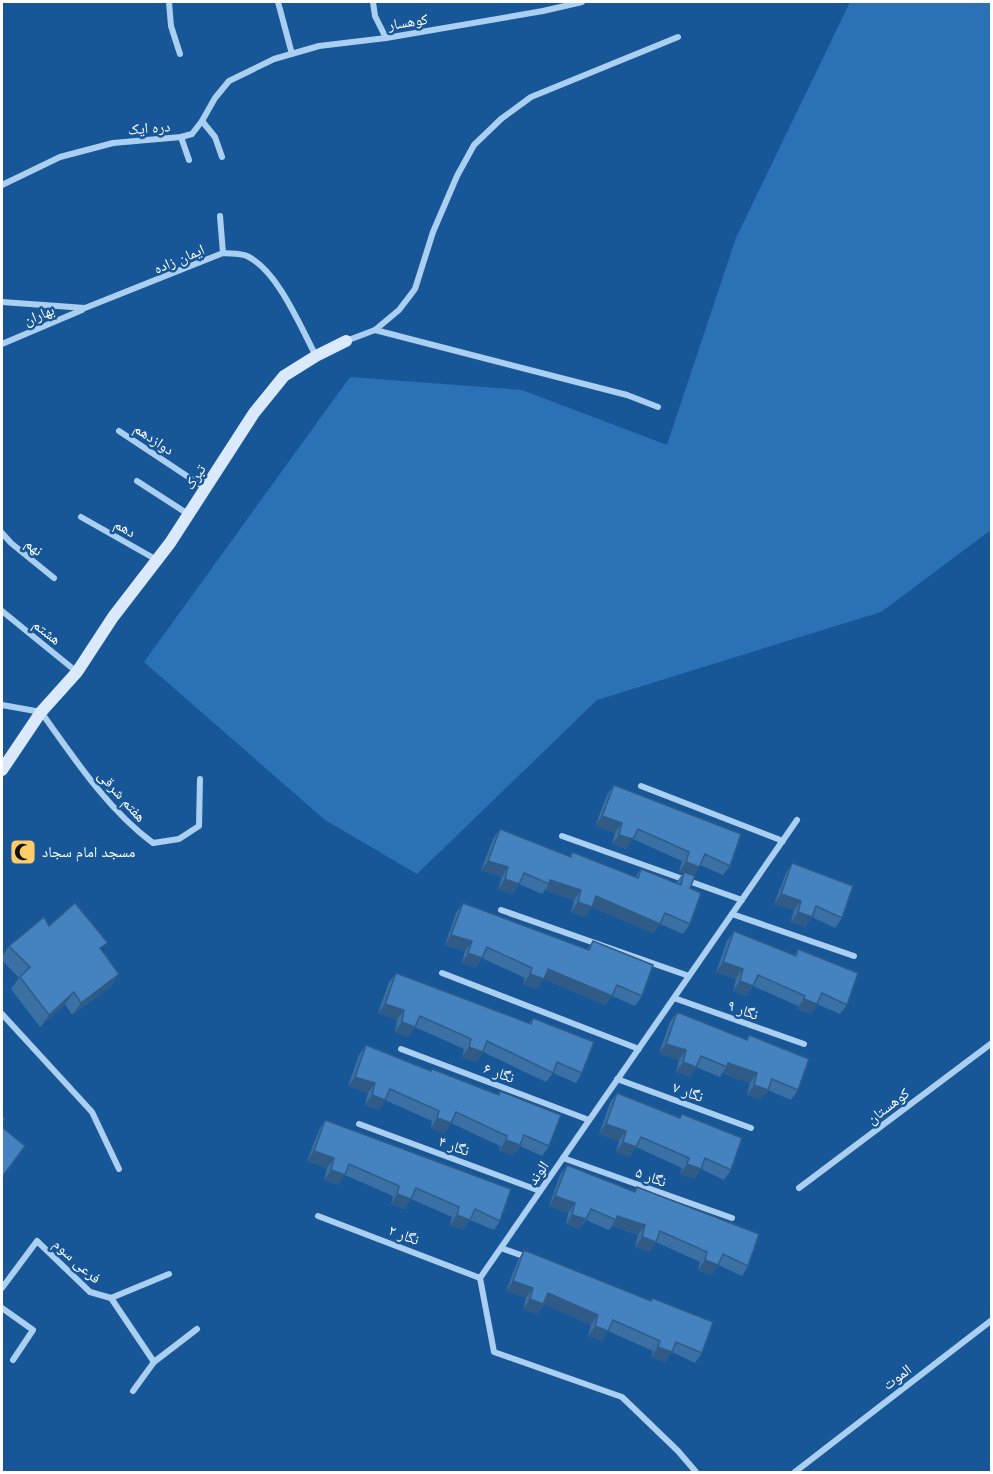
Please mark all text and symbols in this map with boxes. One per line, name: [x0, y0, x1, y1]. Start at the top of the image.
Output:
street label: کوهسار: [385, 9, 429, 34]
street label: دره ایک: [127, 116, 171, 139]
street label: ایمان زاده: [151, 239, 207, 279]
street label: بهاران: [21, 300, 57, 330]
street label: دوازدهم: [130, 418, 178, 460]
street label: تبرک: [179, 460, 210, 493]
street label: دهم: [111, 514, 139, 542]
street label: نهم: [21, 534, 47, 560]
street label: هشتم: [29, 615, 65, 649]
street label: هفتم شرقی: [93, 766, 151, 826]
mosque icon: مسجد امام سجاد: [8, 837, 38, 867]
place label: مسجد امام سجاد: [42, 842, 135, 862]
street label: نگار ۹: [725, 995, 761, 1024]
street label: نگار ۶: [481, 1058, 517, 1087]
street label: نگار ۷: [670, 1077, 706, 1106]
street label: کوهستان: [862, 1083, 914, 1129]
street label: نگار ۴: [436, 1131, 472, 1160]
street label: الوند: [523, 1157, 553, 1188]
street label: نگار ۵: [633, 1162, 669, 1191]
street label: نگار ۲: [386, 1220, 422, 1249]
street label: فرعی سوم: [49, 1234, 105, 1288]
street label: الموت: [878, 1360, 915, 1394]

